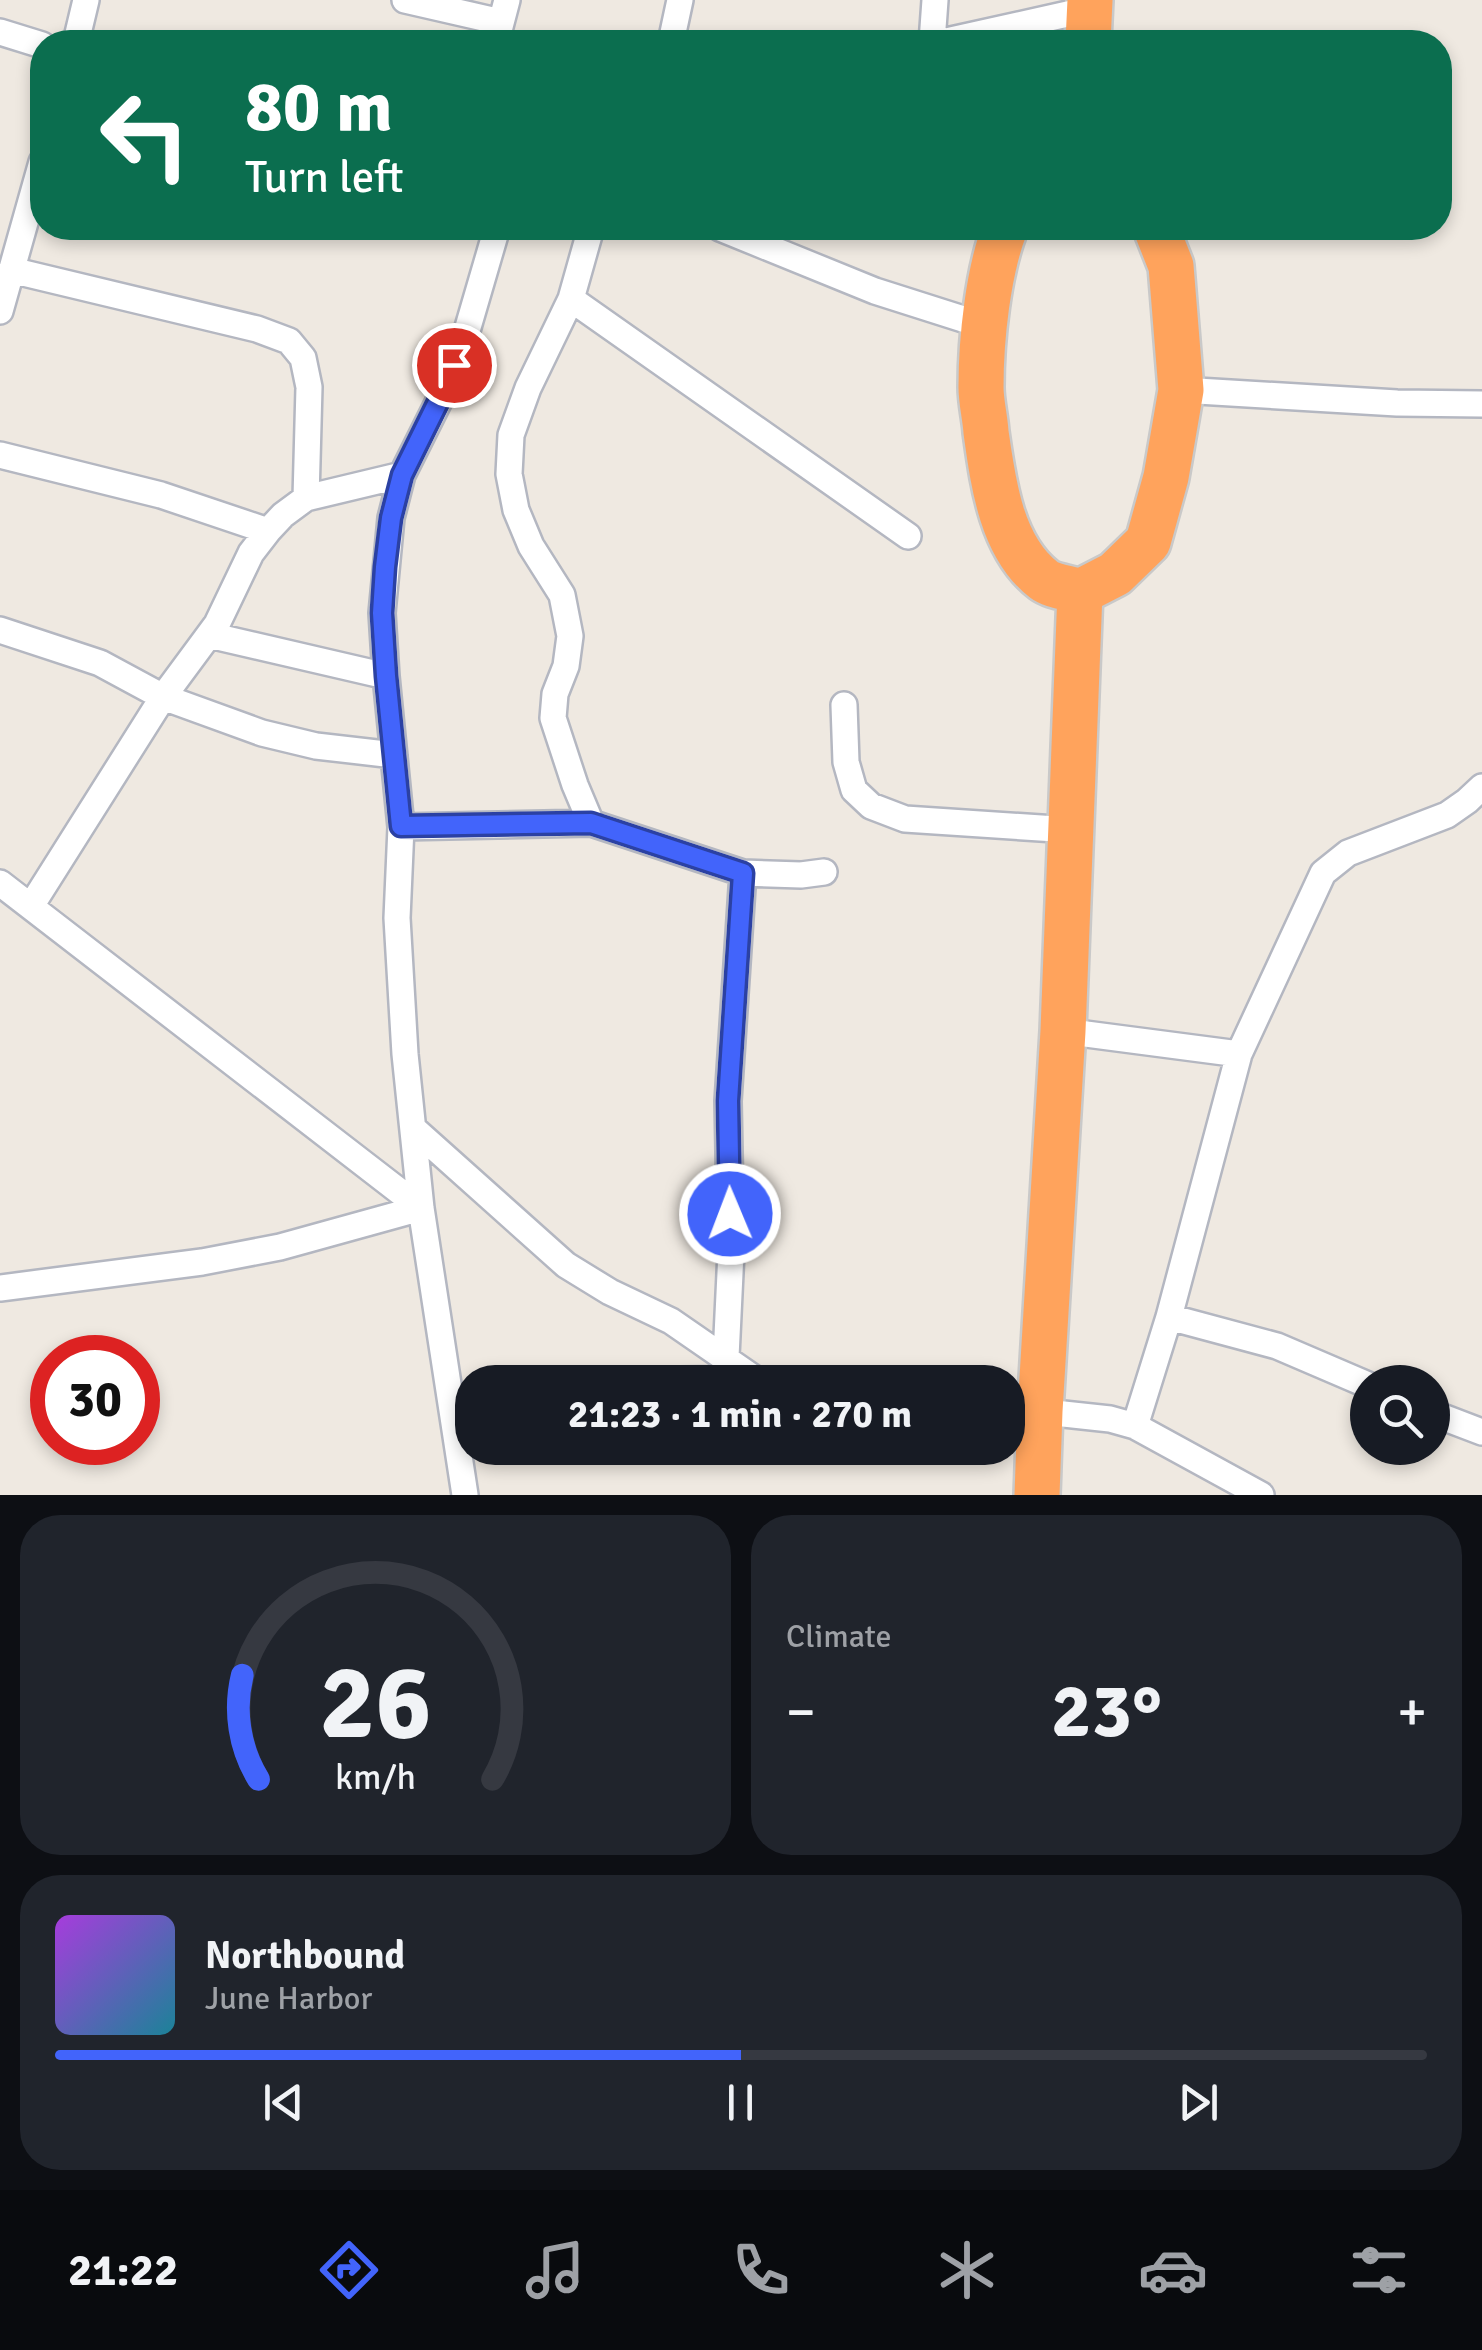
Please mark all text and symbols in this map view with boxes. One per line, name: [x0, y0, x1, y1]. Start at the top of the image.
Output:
text: 80 m: [245, 64, 393, 150]
icon: left: [80, 70, 210, 200]
text: Turn left: [245, 150, 404, 205]
pin: [412, 323, 497, 408]
icon: arrive: [427, 338, 482, 393]
position arrow: [678, 1162, 782, 1266]
speed limit sign: 30: [30, 1335, 160, 1465]
map controls: [1350, 1365, 1450, 1465]
button: search: [1350, 1365, 1450, 1465]
text: 21:23 · 1 min · 270 m: [568, 1391, 912, 1438]
text: Climate: [786, 1617, 892, 1656]
text: 26: [319, 1639, 432, 1767]
text: 23°: [1051, 1665, 1162, 1758]
text: −: [786, 1678, 816, 1746]
text: +: [1397, 1678, 1427, 1746]
text: km/h: [335, 1755, 416, 1799]
text: Northbound: [205, 1932, 405, 1979]
text: June Harbor: [205, 1979, 372, 2018]
icon: previous: [256, 2075, 311, 2130]
icon: pause: [713, 2075, 768, 2130]
icon: next: [1171, 2075, 1226, 2130]
icon: directions: [314, 2235, 384, 2305]
icon: music: [520, 2235, 590, 2305]
icon: phone: [726, 2235, 796, 2305]
icon: climate: [932, 2235, 1002, 2305]
icon: car: [1138, 2235, 1208, 2305]
icon: filters: [1344, 2235, 1414, 2305]
text: 21:22: [68, 2243, 178, 2298]

